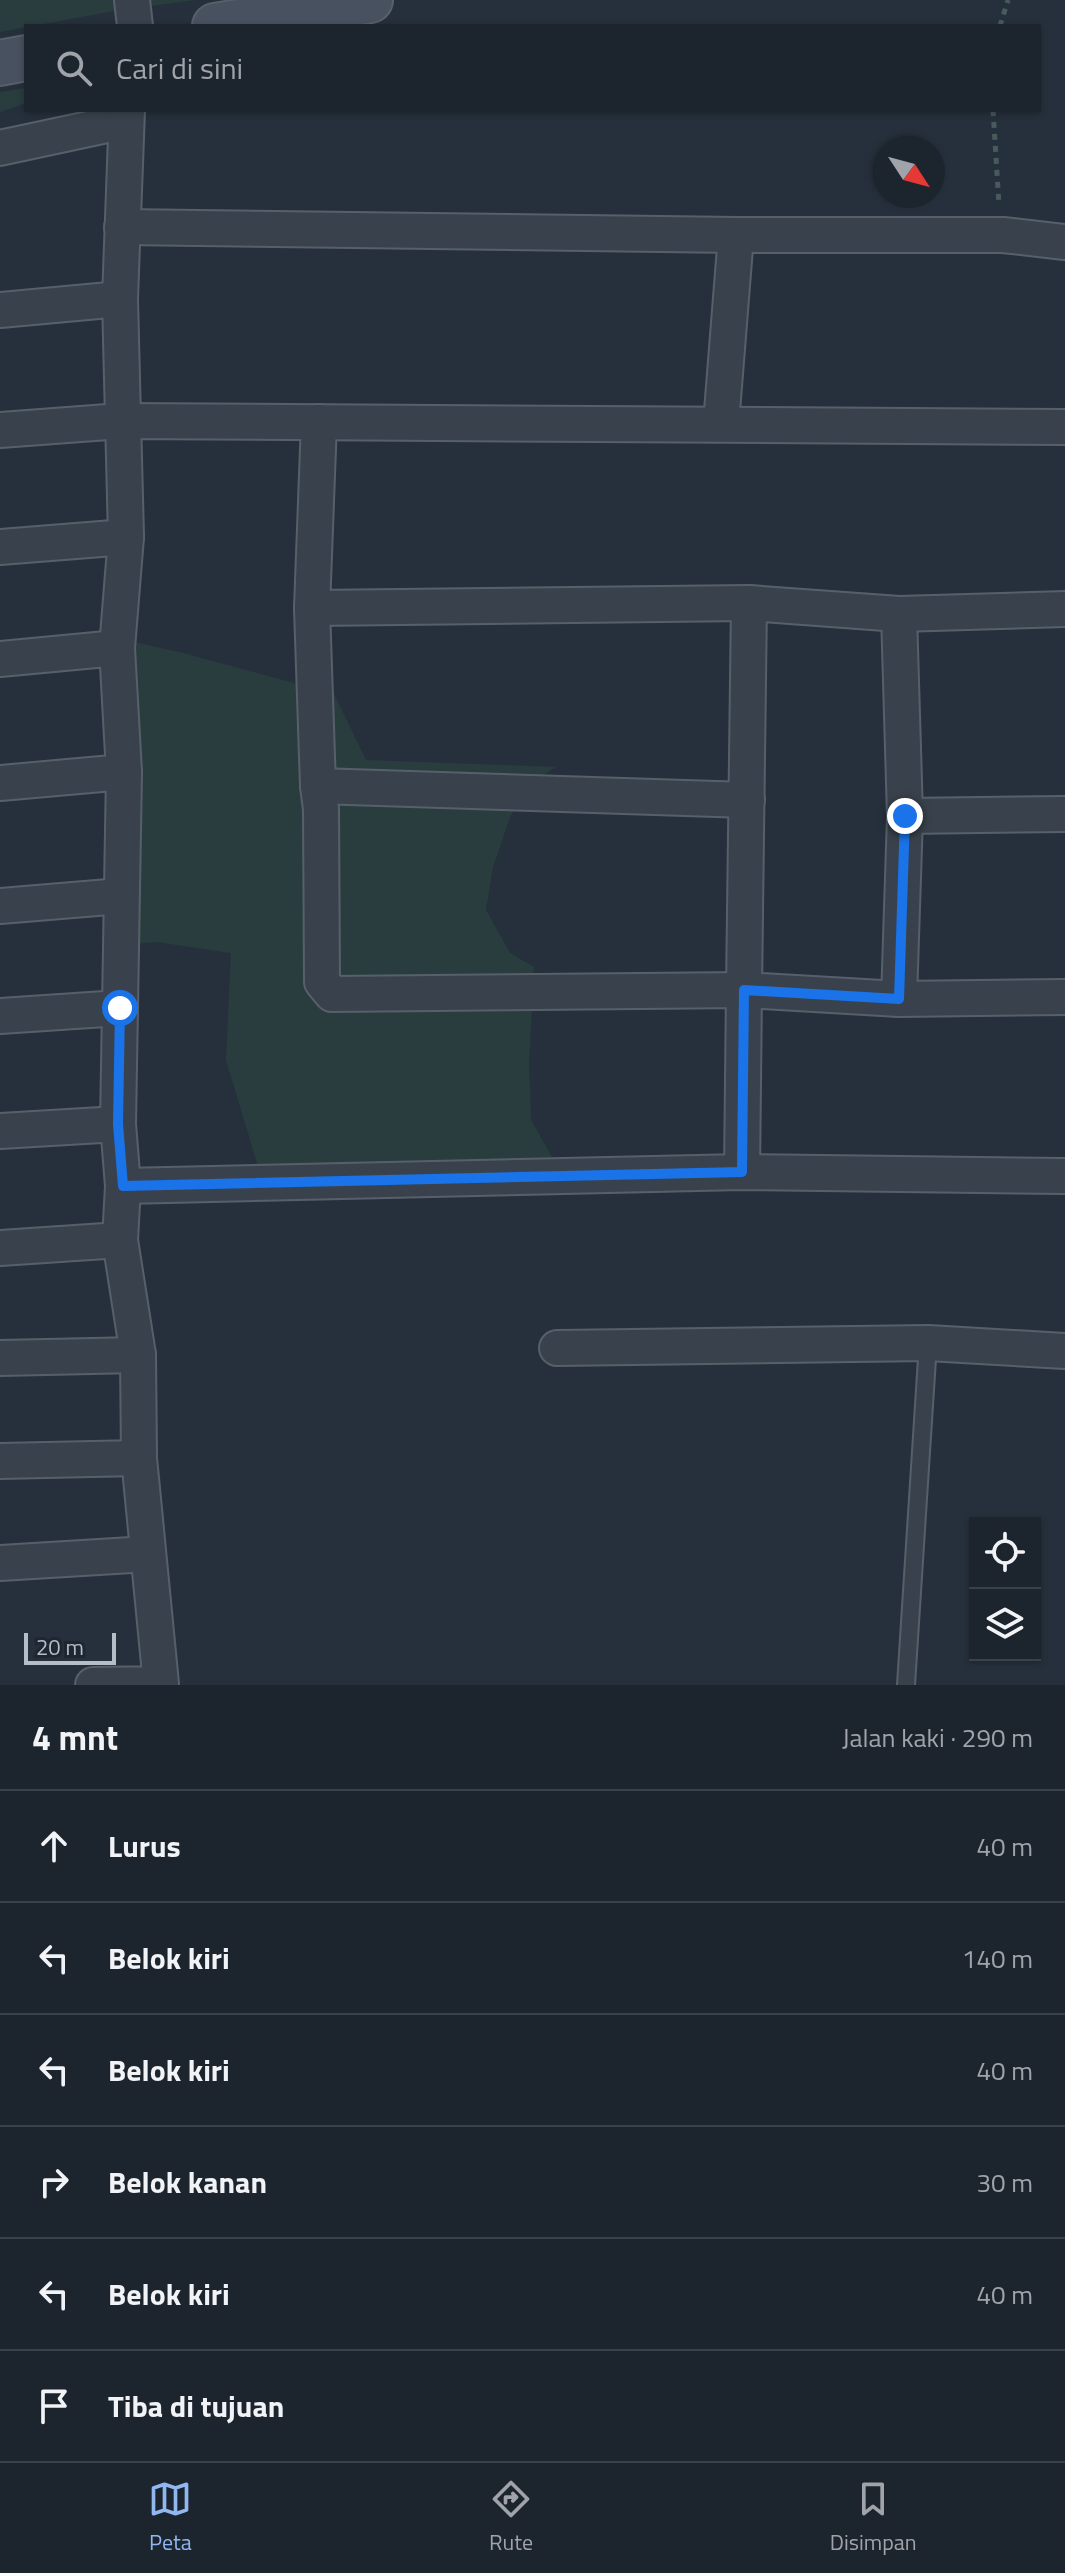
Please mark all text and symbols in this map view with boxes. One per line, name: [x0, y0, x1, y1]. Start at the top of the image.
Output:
search box: [24, 24, 1041, 112]
text: Cari di sini: [116, 45, 243, 91]
icon: search: [52, 46, 96, 90]
north arrow: [873, 136, 945, 208]
route end: [887, 798, 923, 834]
route start: [102, 990, 138, 1026]
map controls: [969, 1517, 1041, 1661]
button: locate: [969, 1517, 1041, 1589]
button: layers: [969, 1589, 1041, 1661]
scale bar: [24, 1629, 116, 1665]
text: 20 m: [36, 1630, 84, 1664]
text: 4 mnt: [32, 1711, 118, 1763]
text: Jalan kaki · 290 m: [842, 1718, 1033, 1757]
text: Lurus: [108, 1823, 181, 1869]
icon: ahead: [32, 1824, 76, 1868]
text: 40 m: [976, 1827, 1033, 1866]
text: Belok kiri: [108, 1935, 230, 1981]
icon: left: [32, 1936, 76, 1980]
text: 140 m: [962, 1939, 1033, 1978]
text: Belok kiri: [108, 2047, 230, 2093]
icon: left: [32, 2048, 76, 2092]
text: 40 m: [976, 2051, 1033, 2090]
text: Belok kanan: [108, 2159, 267, 2205]
icon: right: [32, 2160, 76, 2204]
text: 30 m: [976, 2163, 1033, 2202]
text: Belok kiri: [108, 2271, 230, 2317]
icon: left: [32, 2272, 76, 2316]
text: 40 m: [976, 2275, 1033, 2314]
text: Tiba di tujuan: [108, 2383, 284, 2429]
icon: arrive: [32, 2384, 76, 2428]
tab: Peta: [148, 2477, 192, 2559]
tab: Rute: [489, 2477, 533, 2559]
tab: Disimpan: [830, 2477, 917, 2559]

